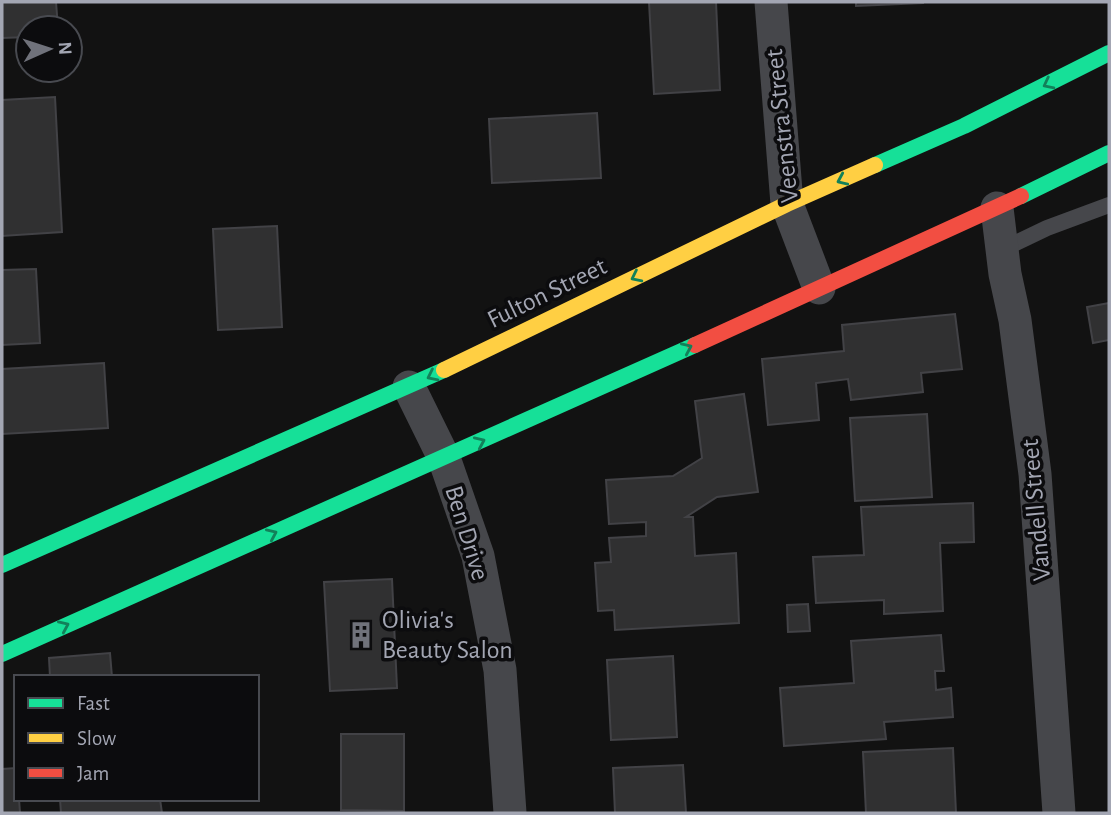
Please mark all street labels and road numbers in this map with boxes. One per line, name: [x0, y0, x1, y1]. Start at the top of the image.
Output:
street label: Veenstra Street: [761, 48, 803, 204]
street label: Fulton Street: [483, 253, 611, 333]
street label: Vandell Street: [1017, 438, 1055, 582]
street label: Ben Drive: [440, 483, 494, 583]

